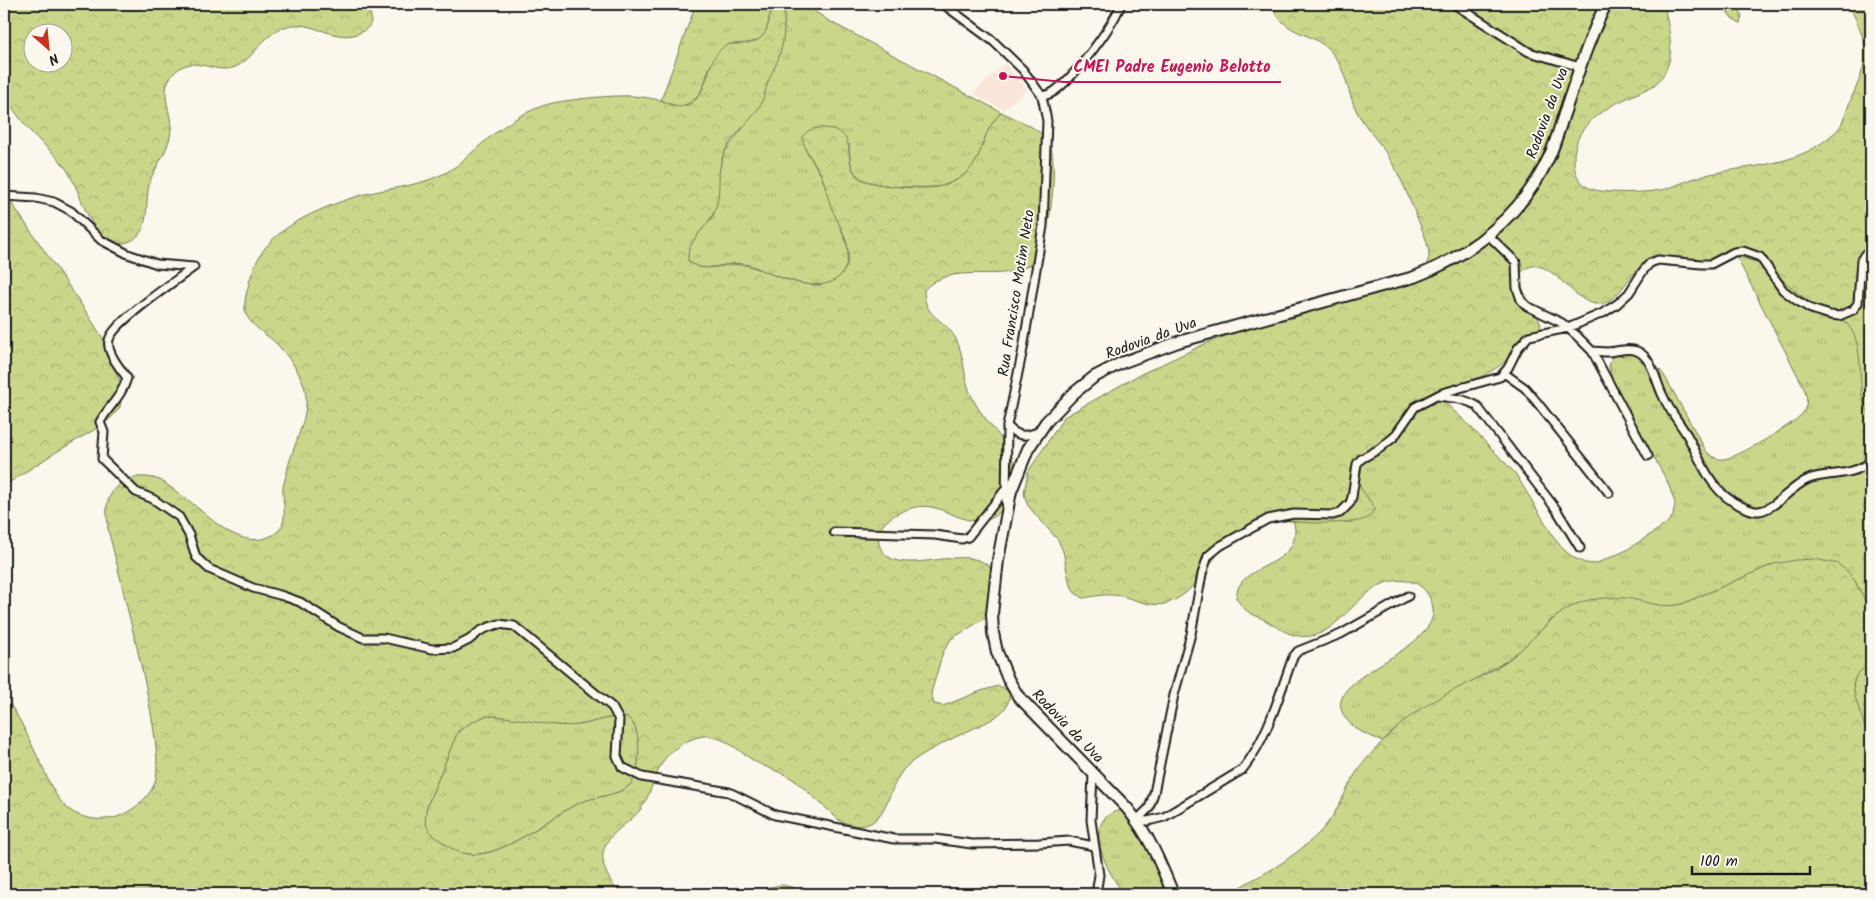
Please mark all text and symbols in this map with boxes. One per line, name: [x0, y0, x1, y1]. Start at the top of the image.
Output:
north arrow: [22, 22, 72, 72]
text: N: [44, 47, 62, 71]
callout: CMEI Padre Eugenio Belotto: [1064, 51, 1281, 82]
text: CMEI Padre Eugenio Belotto: [1074, 55, 1270, 80]
street label: Rodovia da Uva: [1520, 64, 1576, 162]
street label: Rua Francisco Motim Neto: [992, 208, 1042, 378]
street label: Rodovia da Uva: [1102, 311, 1200, 367]
street label: Rodovia da Uva: [1025, 684, 1109, 769]
scale bar: [1692, 843, 1810, 875]
text: 100 m: [1700, 850, 1738, 874]

